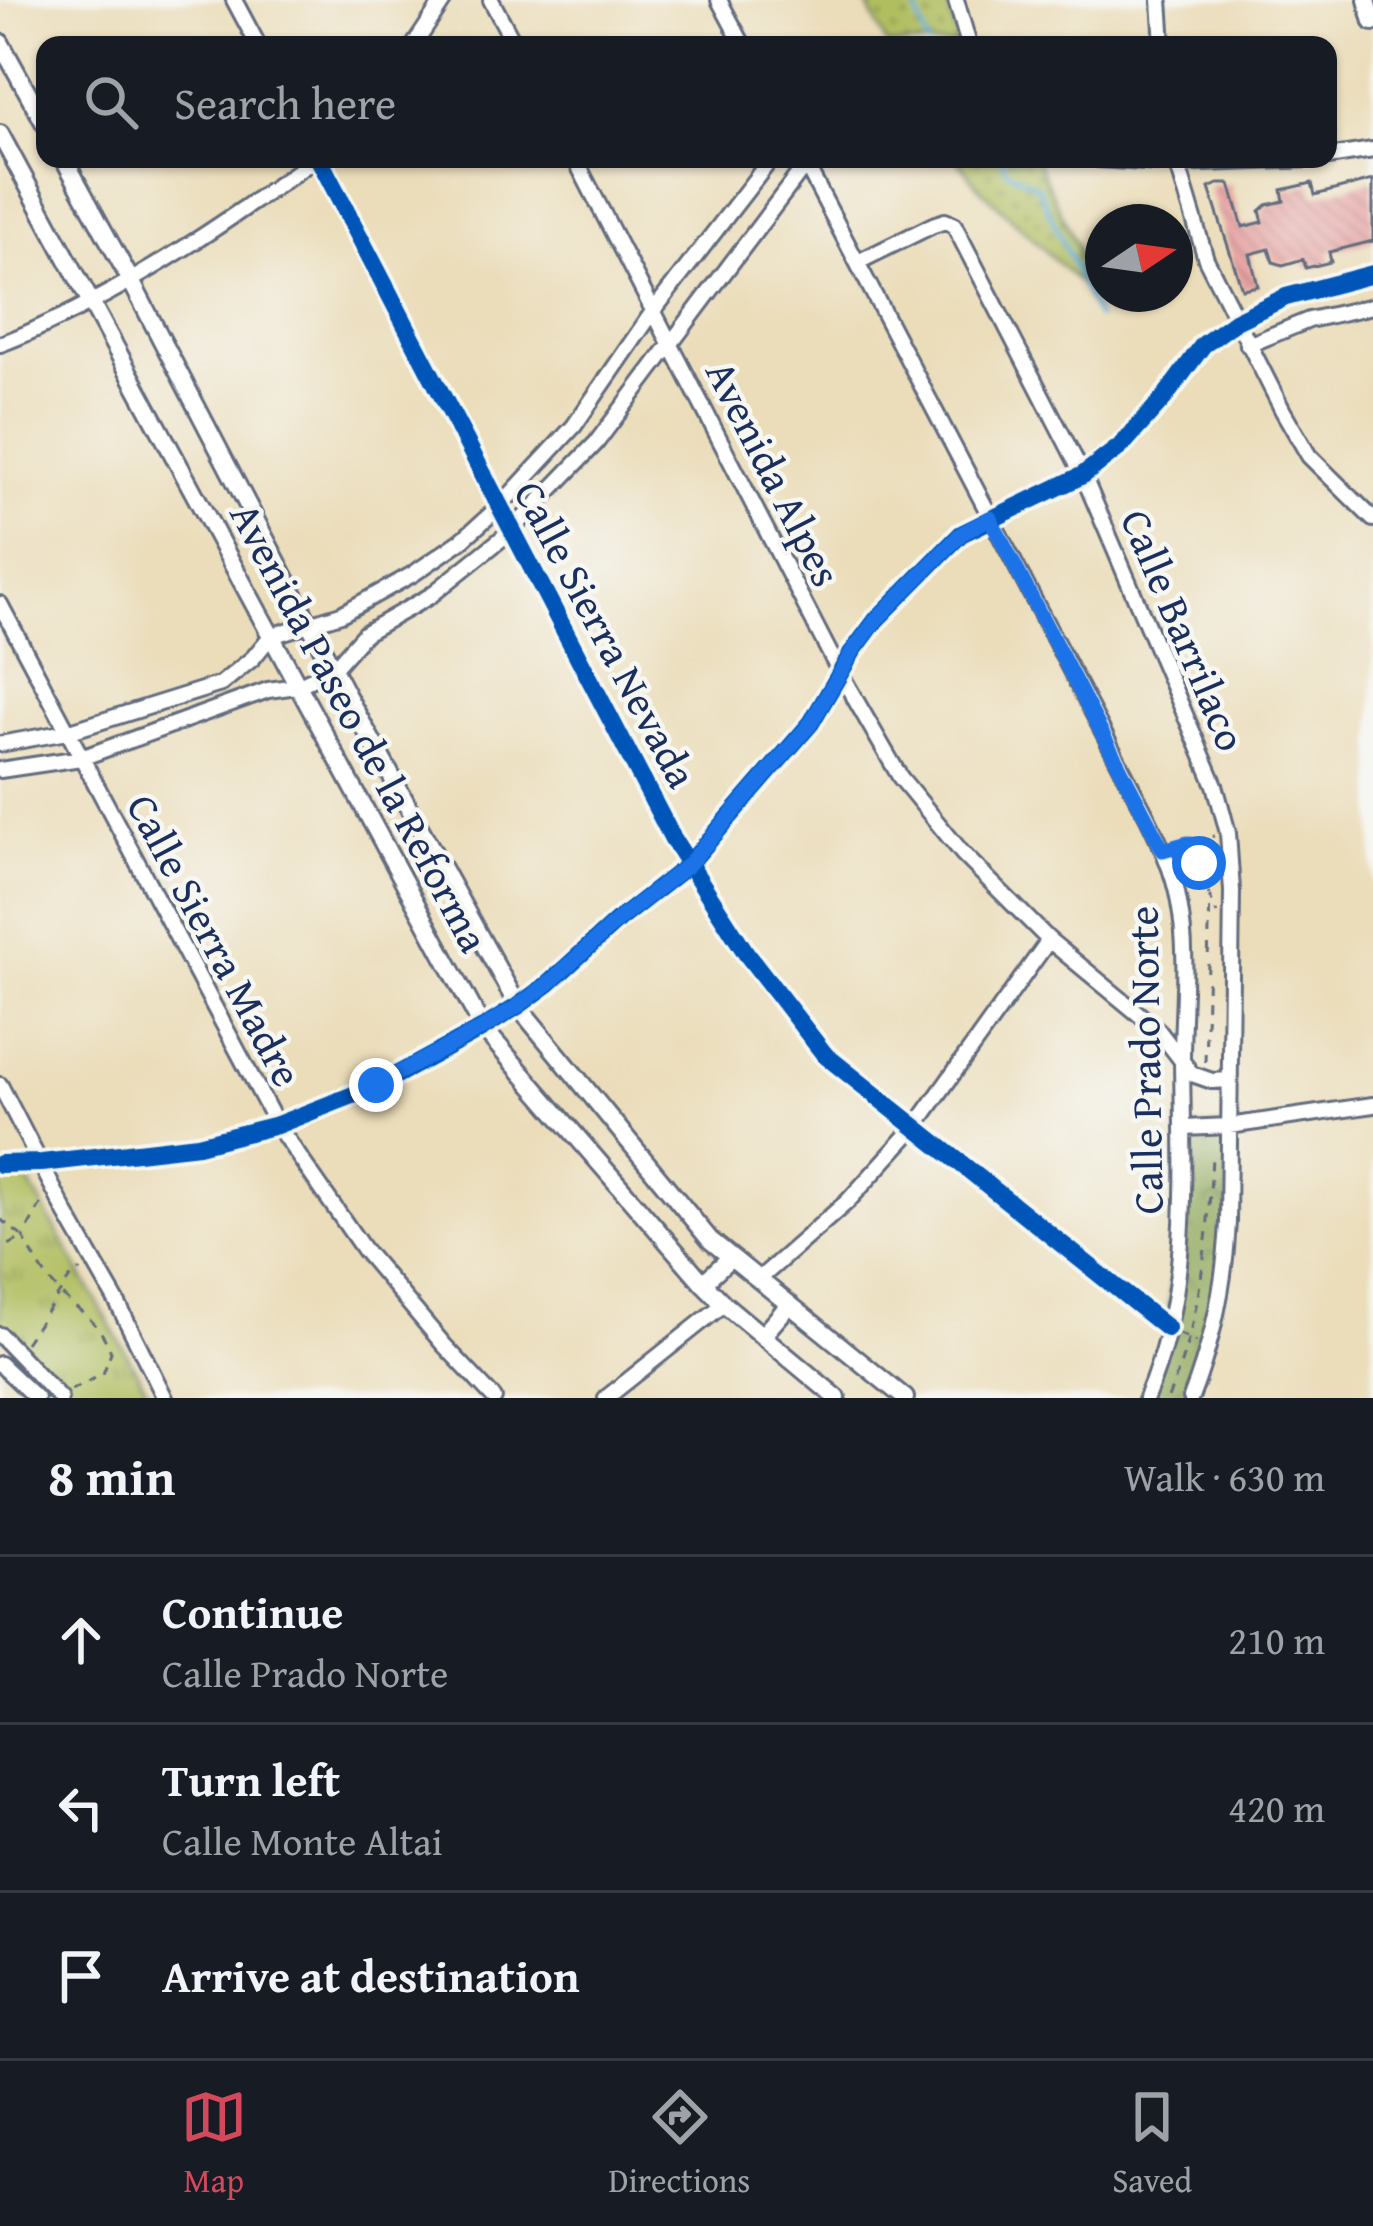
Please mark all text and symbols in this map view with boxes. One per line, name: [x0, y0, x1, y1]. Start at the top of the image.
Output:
search box: [36, 36, 1337, 168]
icon: search: [78, 69, 144, 135]
text: Search here: [174, 70, 396, 135]
north arrow: [1085, 204, 1193, 312]
street label: Avenida Alpes: [691, 349, 858, 596]
street label: Calle Sierra Nevada: [500, 469, 713, 798]
street label: Avenida Paseo de la Reforma: [216, 491, 505, 963]
street label: Calle Barrilaco: [1106, 500, 1263, 760]
street label: Calle Sierra Madre: [113, 783, 318, 1097]
route start: [1172, 836, 1226, 890]
street label: Calle Prado Norte: [1111, 905, 1178, 1215]
route end: [349, 1058, 403, 1112]
text: 8 min: [48, 1439, 175, 1514]
text: Walk · 630 m: [1124, 1448, 1325, 1505]
text: Continue: [162, 1579, 343, 1644]
icon: ahead: [48, 1607, 114, 1673]
text: 210 m: [1228, 1611, 1325, 1668]
text: Calle Prado Norte: [162, 1644, 448, 1701]
text: Turn left: [162, 1747, 340, 1812]
icon: left: [48, 1775, 114, 1841]
text: 420 m: [1228, 1779, 1325, 1836]
text: Calle Monte Altai: [162, 1812, 443, 1869]
icon: arrive: [48, 1943, 114, 2009]
text: Arrive at destination: [162, 1943, 580, 2008]
tab: Map: [181, 2084, 247, 2204]
tab: Directions: [609, 2084, 750, 2204]
tab: Saved: [1112, 2084, 1192, 2204]

